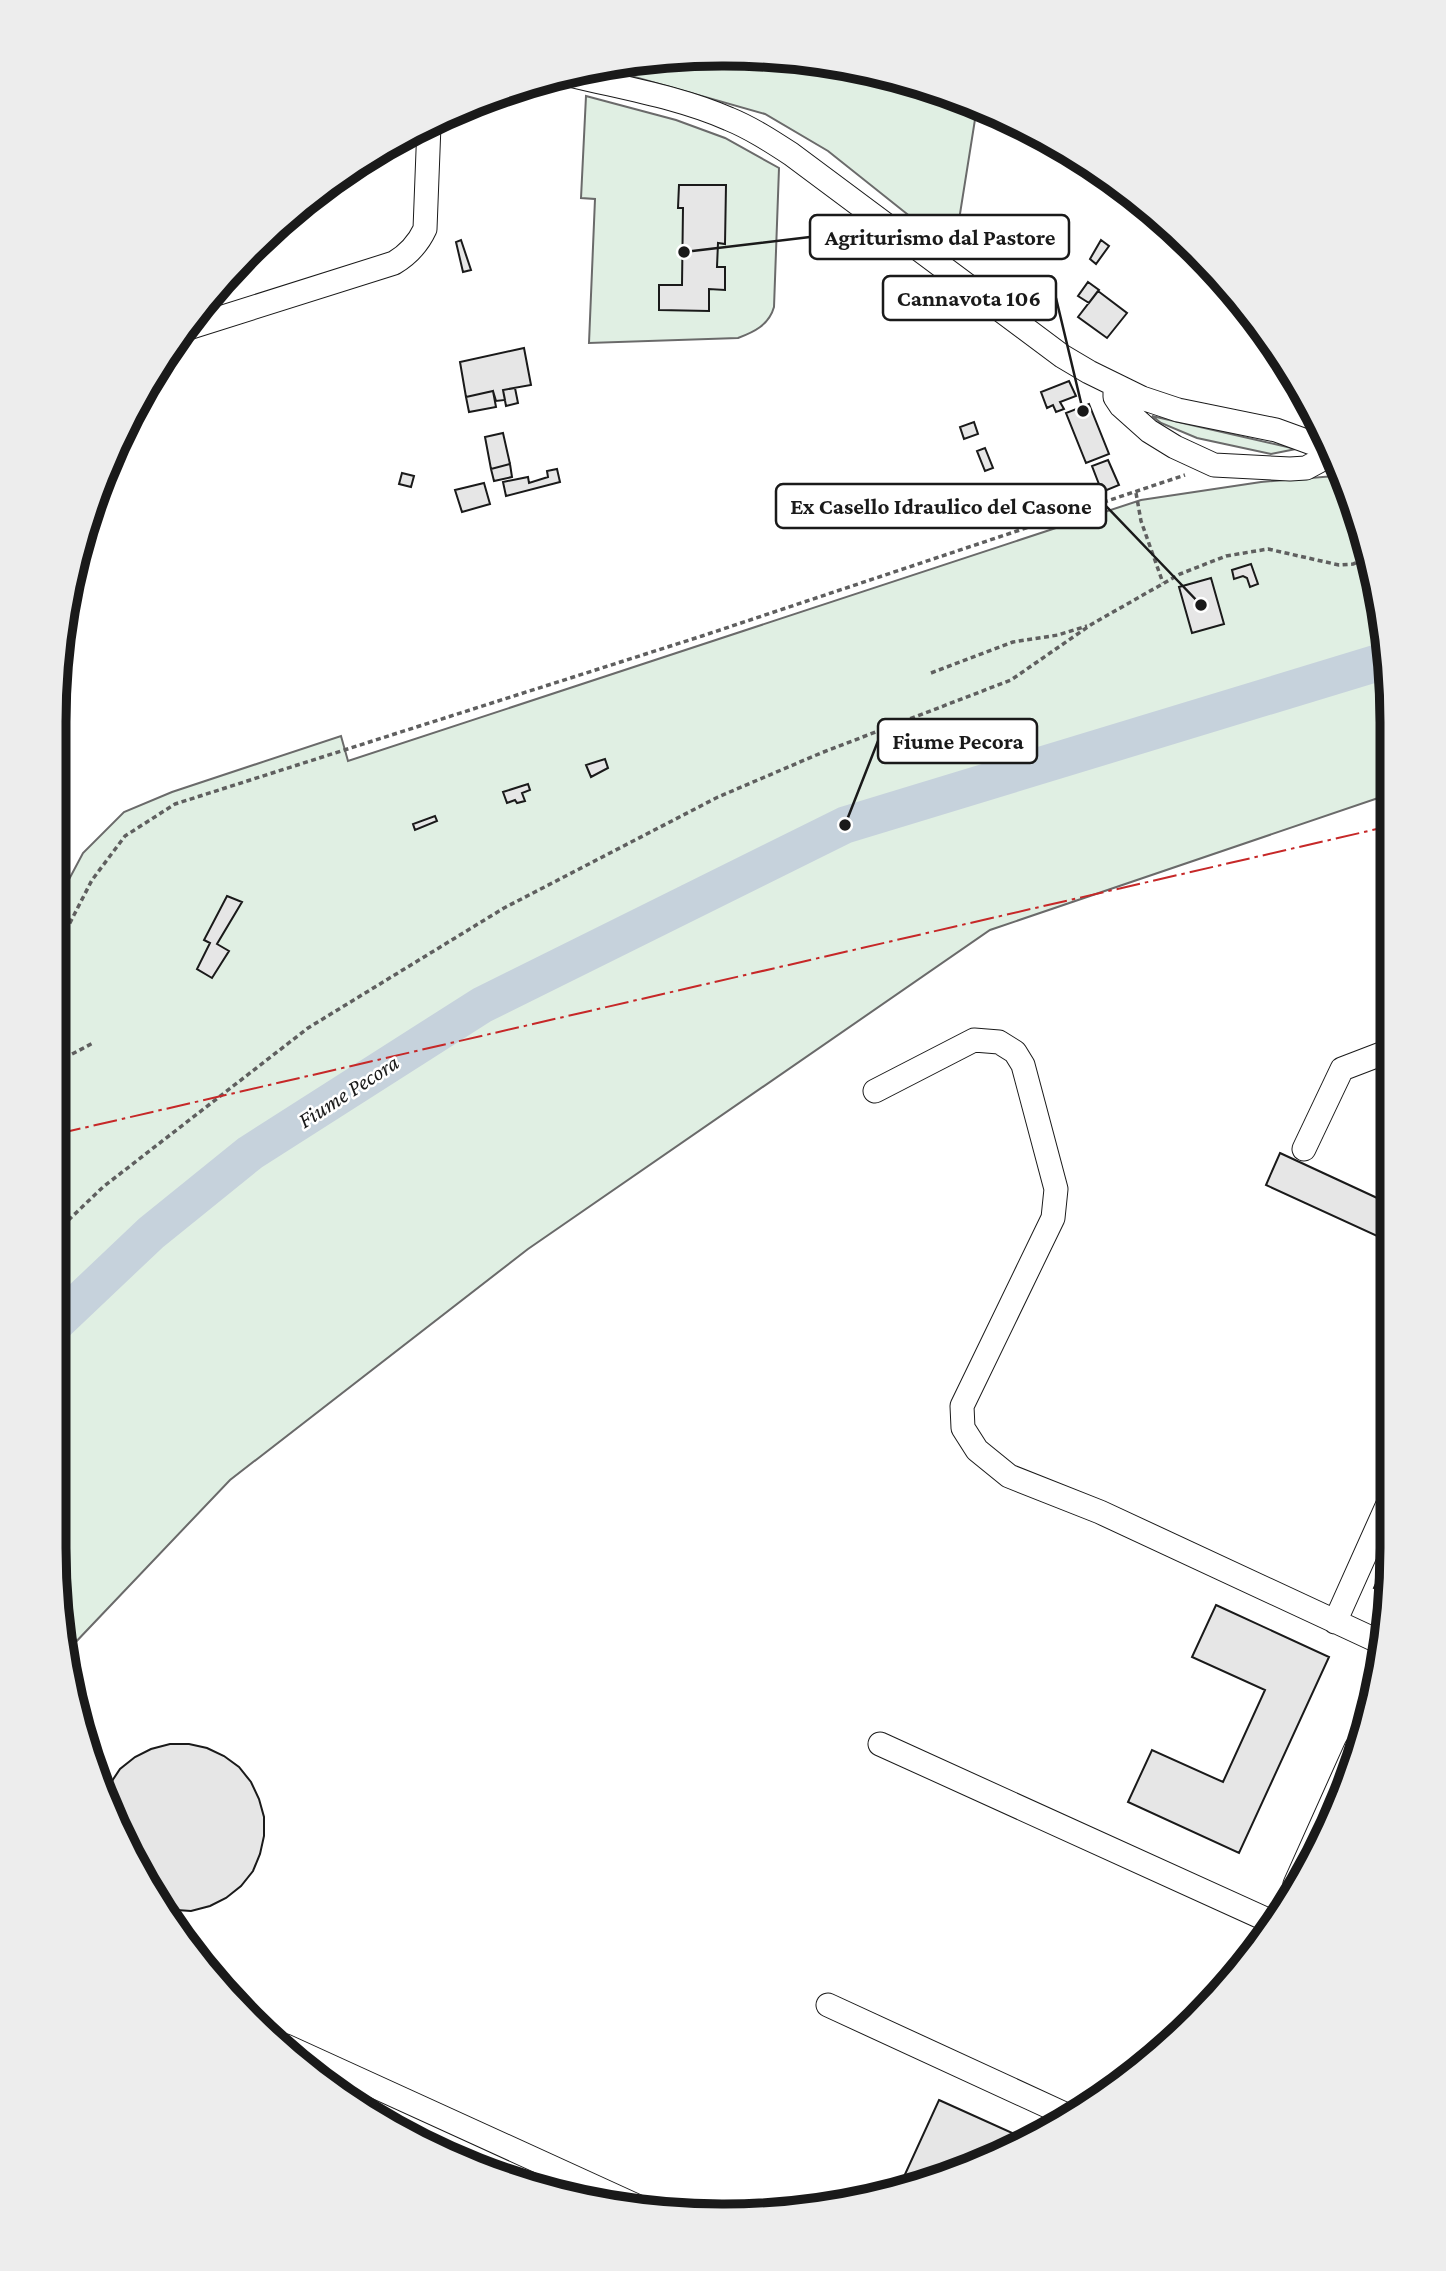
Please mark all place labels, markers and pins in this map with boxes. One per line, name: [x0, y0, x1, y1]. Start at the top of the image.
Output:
callout: Agriturismo dal Pastore: [810, 215, 1069, 259]
callout: Cannavota 106: [883, 276, 1056, 320]
callout: Ex Casello Idraulico del Casone: [776, 484, 1106, 528]
callout: Fiume Pecora: [878, 719, 1037, 763]

